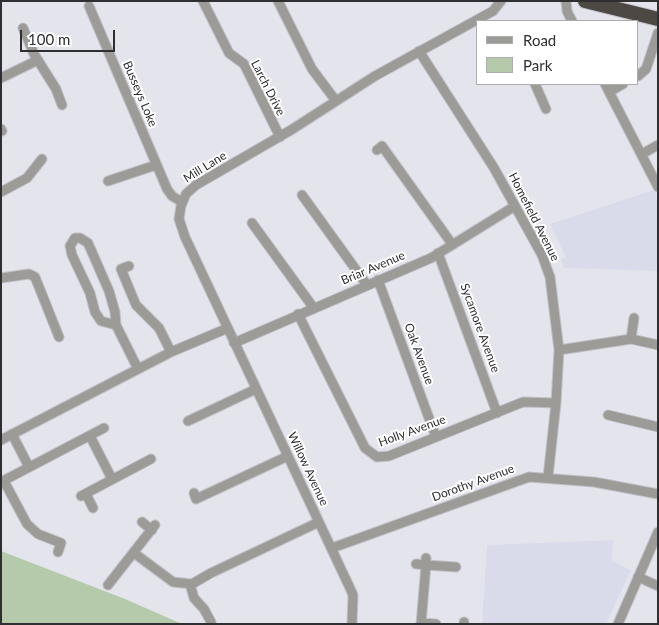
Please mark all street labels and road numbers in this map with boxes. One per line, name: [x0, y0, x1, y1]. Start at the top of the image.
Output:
street label: Larch Drive: [248, 58, 288, 118]
street label: Busseys Loke: [120, 59, 160, 129]
street label: Mill Lane: [181, 148, 229, 186]
street label: Homefield Avenue: [505, 170, 563, 264]
street label: Briar Avenue: [339, 248, 407, 288]
street label: Sycamore Avenue: [457, 281, 503, 375]
street label: Oak Avenue: [401, 321, 437, 387]
street label: Holly Avenue: [376, 412, 448, 450]
street label: Willow Avenue: [285, 430, 331, 508]
street label: Dorothy Avenue: [430, 461, 516, 505]

